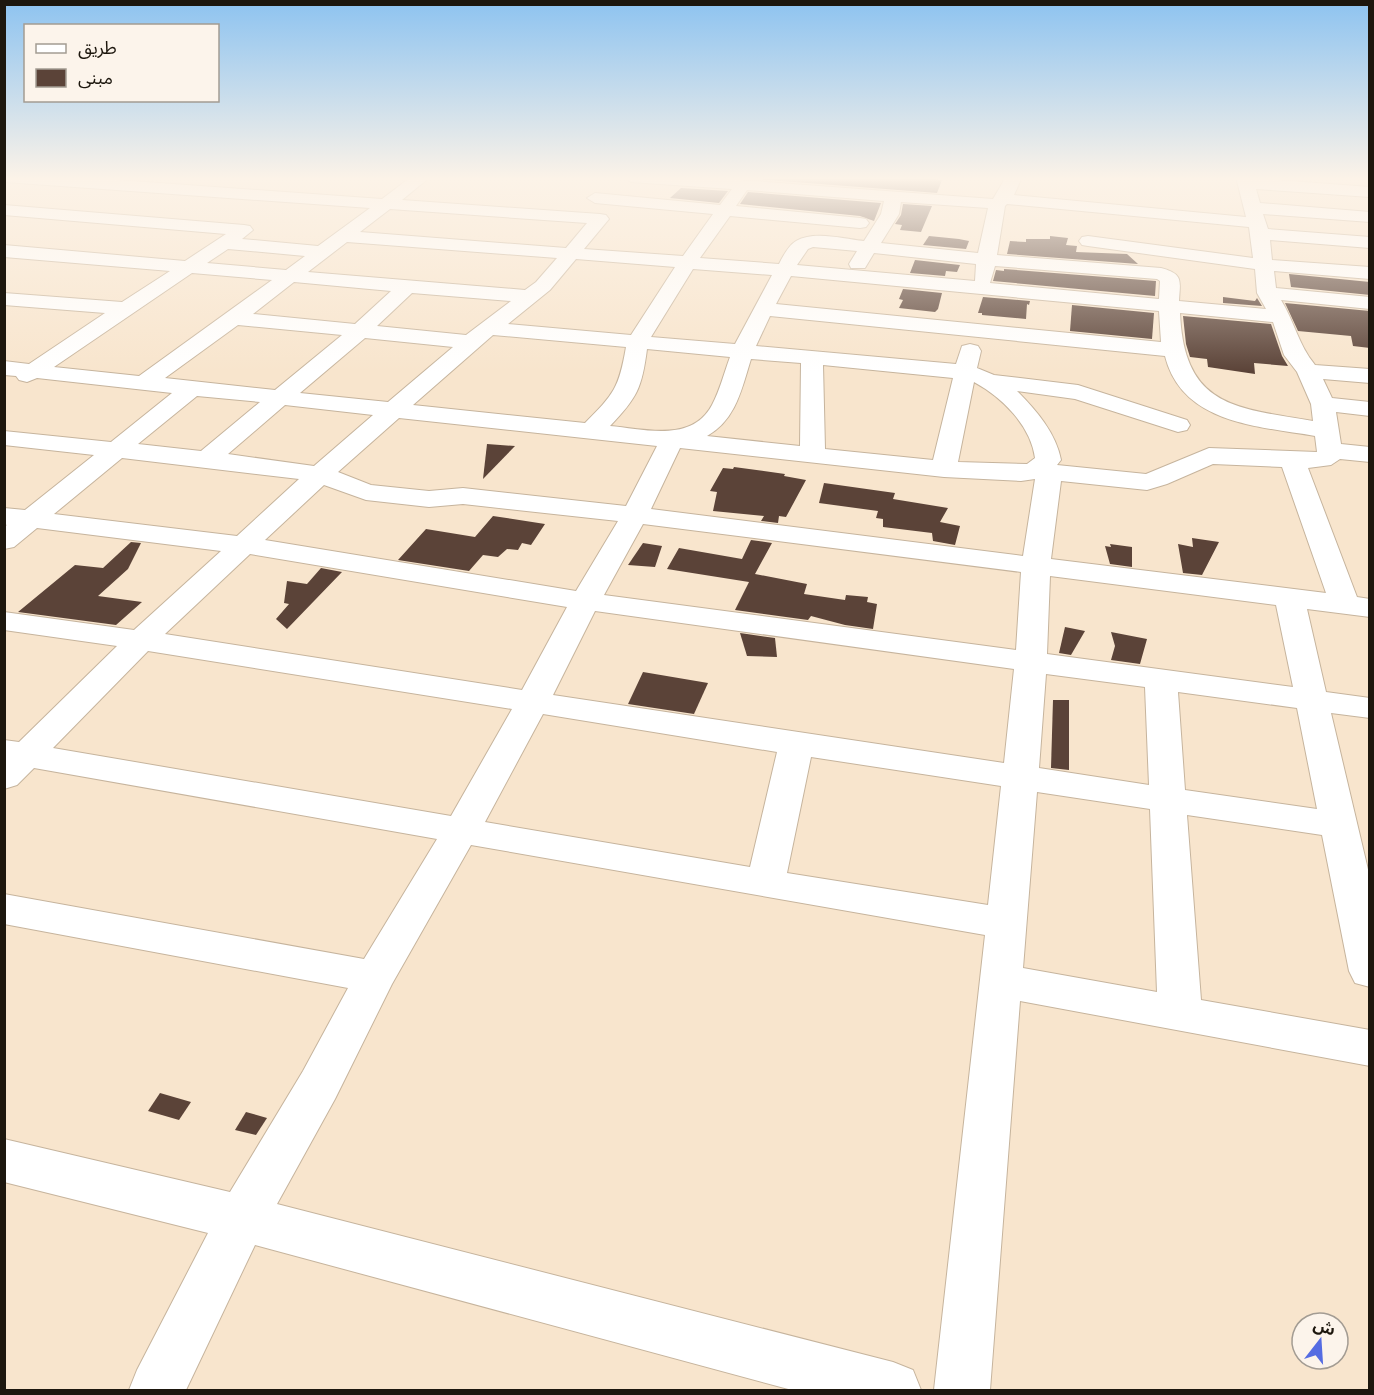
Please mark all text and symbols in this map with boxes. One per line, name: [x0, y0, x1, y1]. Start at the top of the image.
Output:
legend: [24, 24, 219, 102]
text: طريق: [78, 37, 117, 59]
text: مبنى: [78, 67, 113, 89]
north arrow: [1290, 1311, 1350, 1371]
text: ش: [1311, 1315, 1338, 1340]

